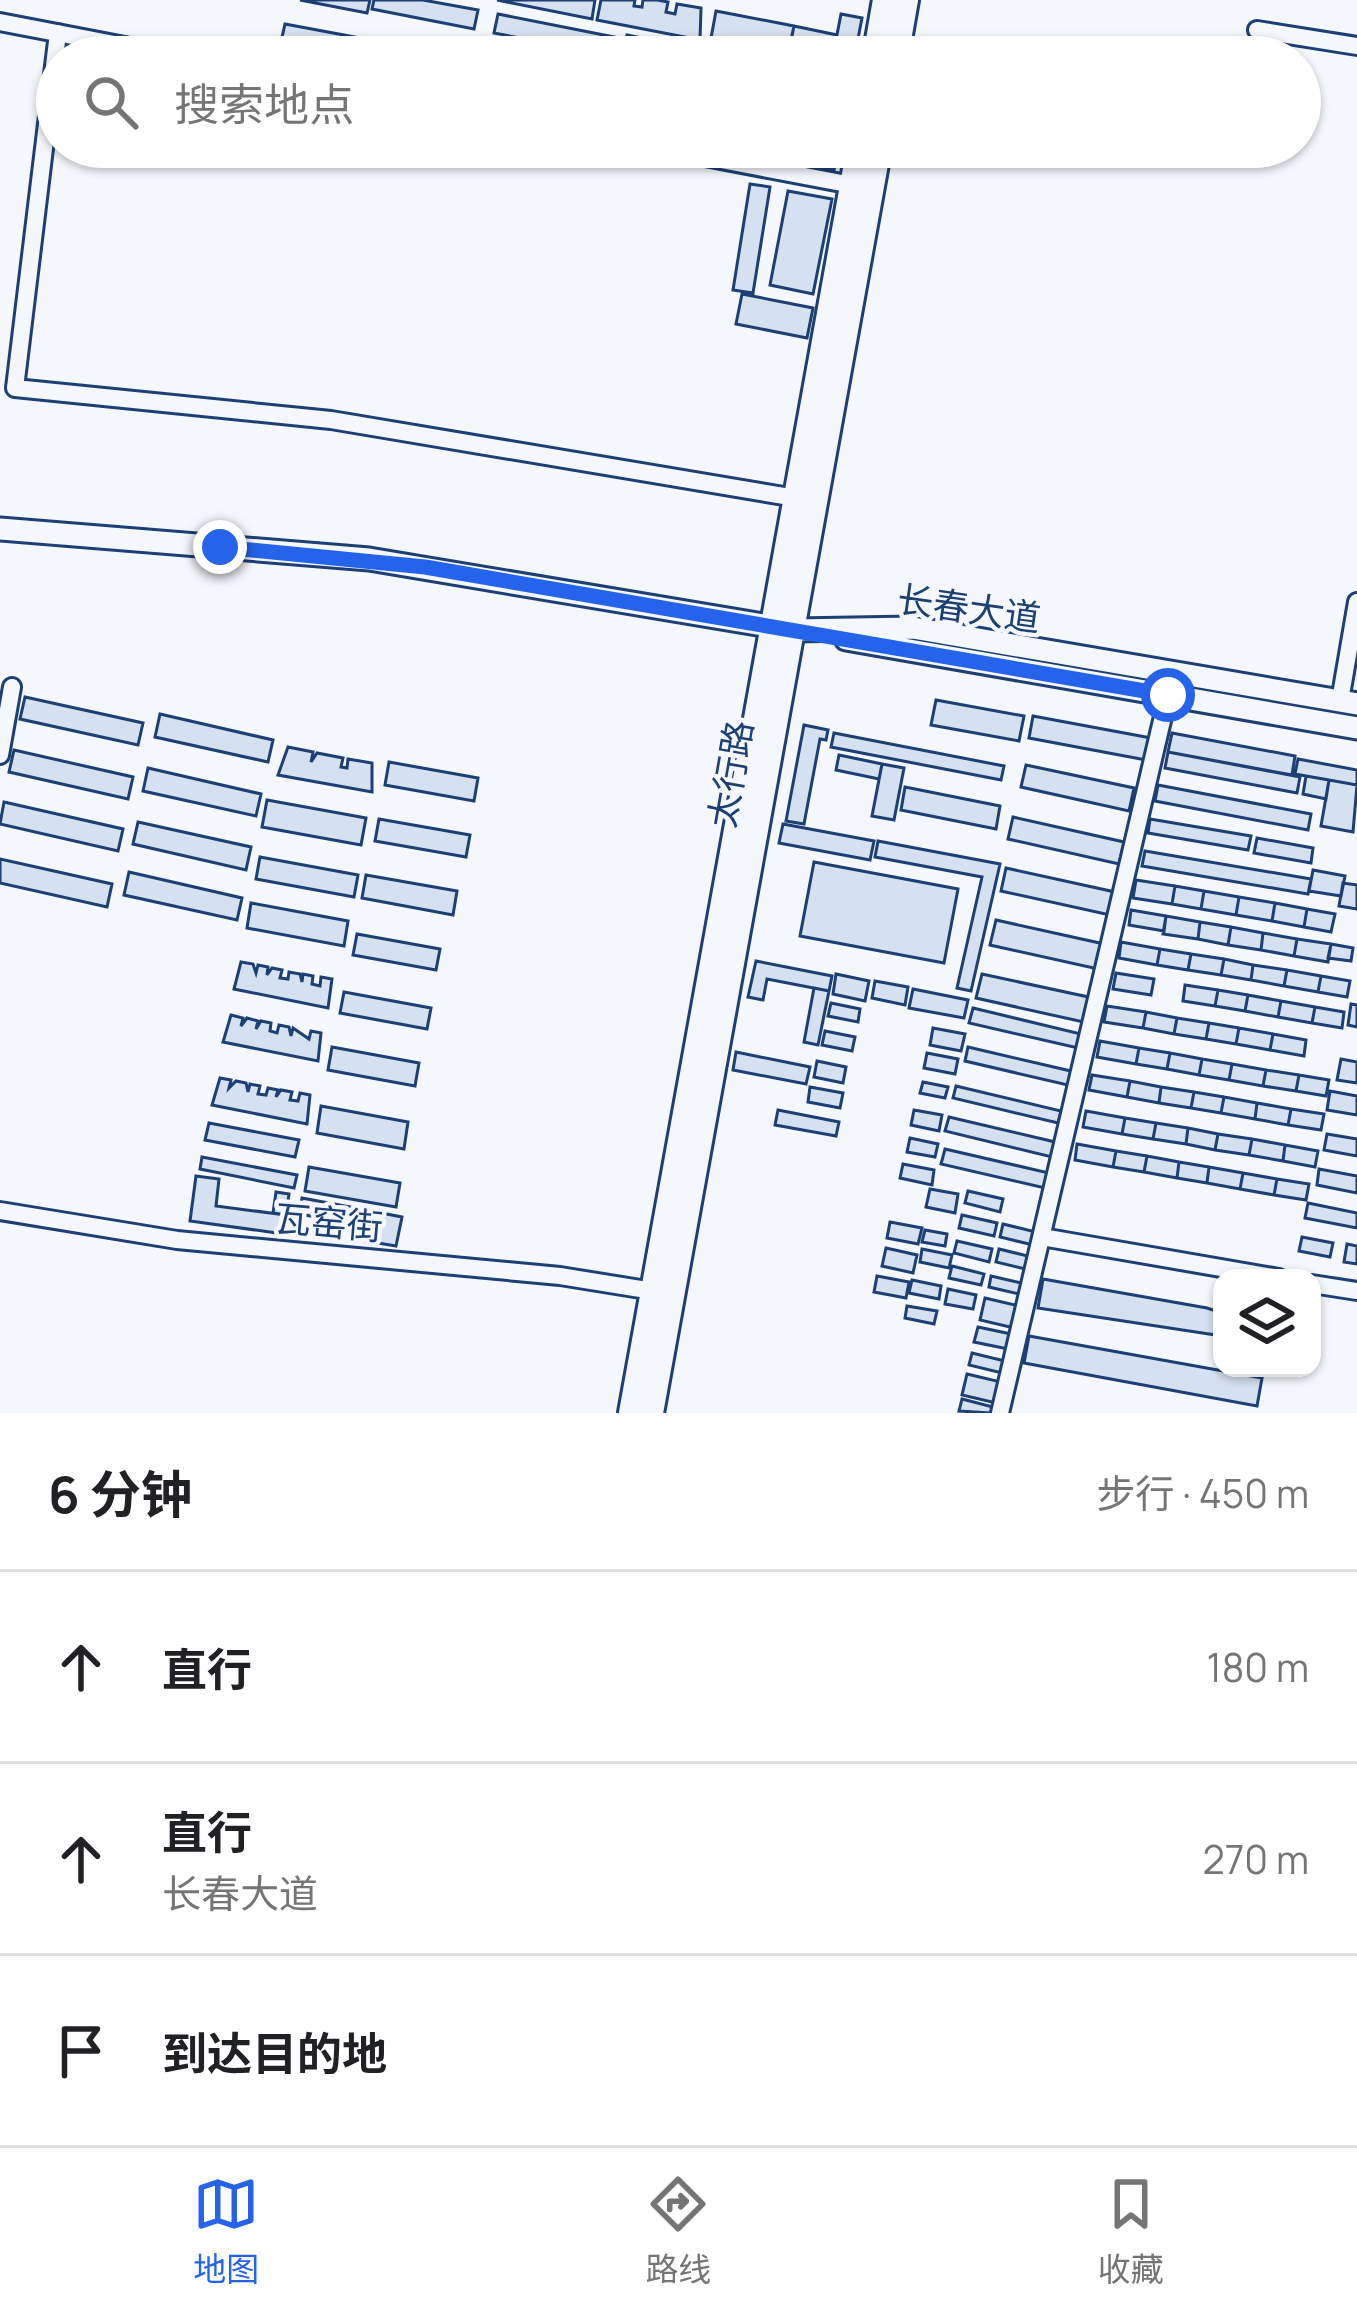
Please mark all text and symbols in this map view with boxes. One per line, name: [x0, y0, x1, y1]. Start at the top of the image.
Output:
search box: [36, 36, 1321, 168]
icon: search: [78, 69, 144, 135]
text: 搜索地点: [174, 73, 354, 135]
route end: [193, 520, 247, 574]
street label: 长春大道: [894, 574, 1044, 642]
route start: [1141, 668, 1195, 722]
street label: 太行路: [696, 717, 764, 831]
street label: 瓦窑街: [273, 1193, 385, 1251]
map controls: [1213, 1269, 1321, 1377]
button: layers: [1213, 1269, 1321, 1377]
text: 6 分钟: [48, 1459, 192, 1528]
text: 步行 · 450 m: [1096, 1466, 1309, 1520]
icon: ahead: [48, 1634, 114, 1700]
text: 直行: [162, 1638, 252, 1700]
text: 180 m: [1206, 1640, 1309, 1694]
text: 直行: [162, 1801, 252, 1863]
icon: ahead: [48, 1826, 114, 1892]
text: 270 m: [1203, 1832, 1309, 1886]
text: 长春大道: [162, 1866, 318, 1920]
icon: arrive: [48, 2018, 114, 2084]
text: 到达目的地: [162, 2022, 387, 2084]
tab: 地图: [193, 2171, 259, 2291]
tab: 路线: [645, 2171, 711, 2291]
tab: 收藏: [1098, 2171, 1164, 2291]

